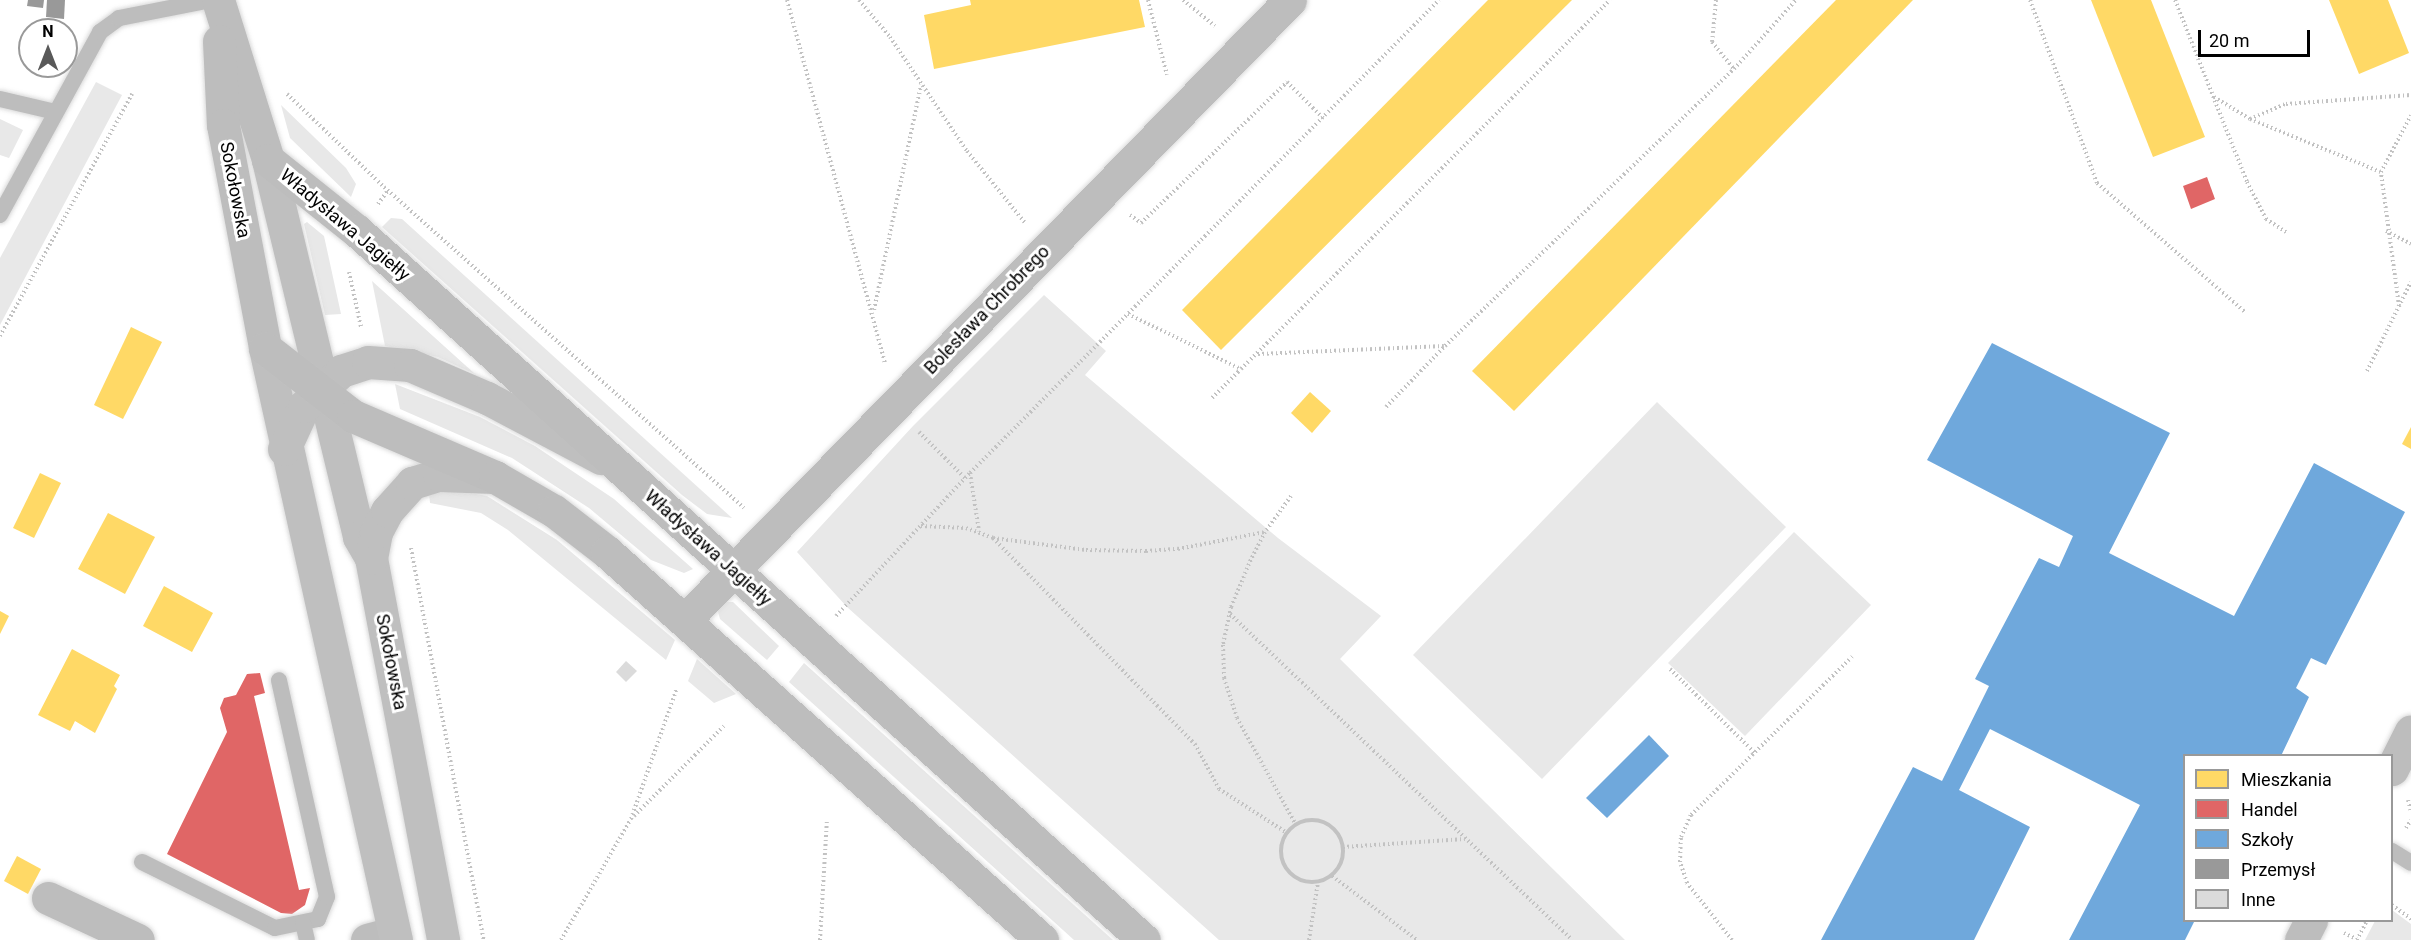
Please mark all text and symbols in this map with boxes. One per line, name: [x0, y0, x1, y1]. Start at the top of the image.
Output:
north arrow: [18, 18, 78, 78]
scale bar: [2201, 18, 2314, 56]
text: N: [42, 22, 54, 41]
text: 20 m: [2209, 30, 2249, 51]
street label: Sokołowska: [215, 140, 255, 240]
street label: Władysława Jagiełły: [276, 164, 414, 286]
street label: Bolesława Chrobrego: [920, 241, 1054, 379]
street label: Władysława Jagiełły: [640, 485, 776, 611]
street label: Sokołowska: [371, 612, 411, 712]
legend: [2183, 754, 2393, 922]
text: Mieszkania: [2241, 769, 2332, 790]
text: Handel: [2241, 799, 2298, 820]
text: Szkoły: [2241, 829, 2293, 850]
text: Przemysł: [2241, 859, 2315, 880]
text: Inne: [2241, 889, 2275, 910]

